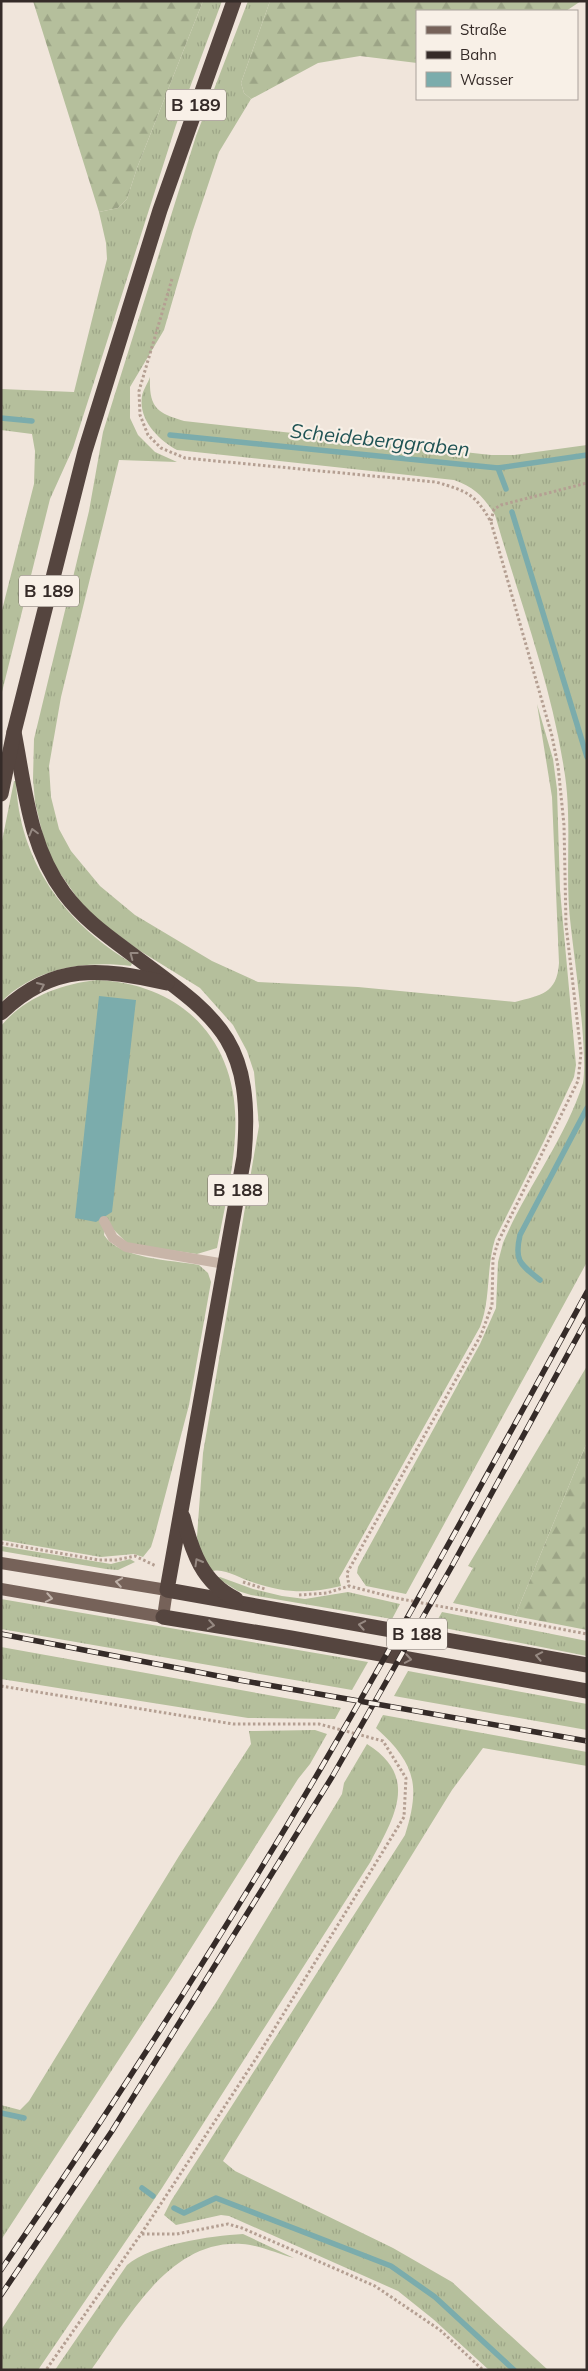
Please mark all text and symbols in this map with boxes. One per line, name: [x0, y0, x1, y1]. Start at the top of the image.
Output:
legend: [416, 10, 578, 100]
text: Straße: [460, 20, 507, 39]
text: Bahn: [460, 45, 497, 64]
text: Wasser: [460, 70, 514, 89]
road number: B 189: [166, 90, 226, 120]
water label: Scheideberggraben: [289, 418, 471, 461]
road number: B 189: [19, 576, 79, 606]
one-way arrow: [29, 828, 39, 836]
one-way arrow: [129, 952, 139, 961]
one-way arrow: [36, 981, 45, 992]
road number: B 188: [208, 1174, 268, 1206]
one-way arrow: [195, 1559, 205, 1568]
one-way arrow: [115, 1578, 124, 1588]
one-way arrow: [45, 1592, 54, 1602]
road number: B 188: [387, 1618, 447, 1650]
one-way arrow: [207, 1619, 215, 1629]
one-way arrow: [357, 1620, 366, 1630]
one-way arrow: [534, 1651, 543, 1662]
one-way arrow: [404, 1653, 413, 1663]

